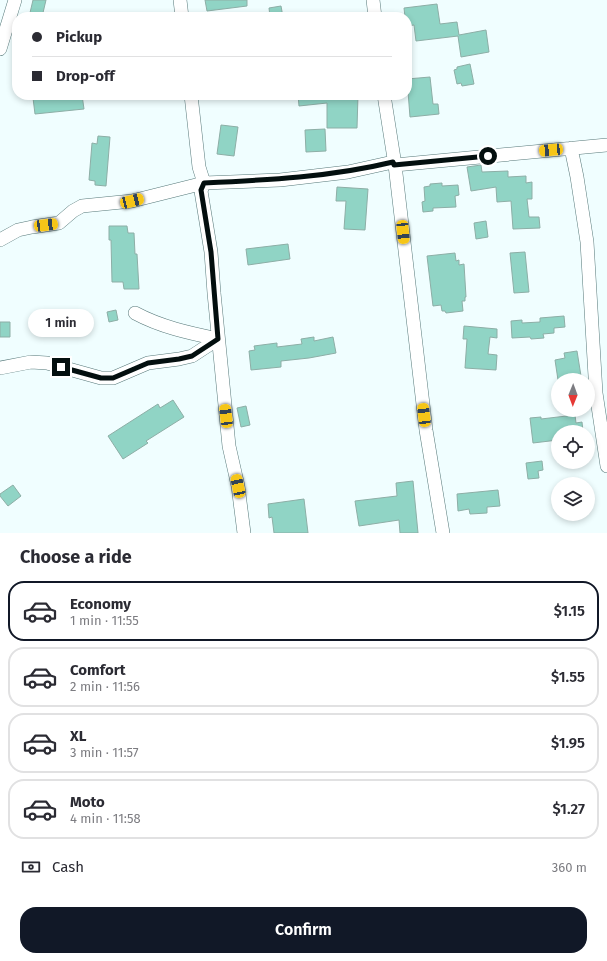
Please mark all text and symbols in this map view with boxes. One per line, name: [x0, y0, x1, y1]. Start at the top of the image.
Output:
text: Pickup: [56, 28, 102, 46]
text: Drop-off: [56, 67, 115, 85]
car: [539, 143, 563, 157]
route start: [479, 147, 497, 165]
car: [119, 192, 145, 210]
car: [33, 218, 59, 232]
car: [396, 219, 410, 245]
callout: 1 min: [28, 309, 94, 337]
text: 1 min: [45, 315, 77, 330]
route end: [52, 358, 70, 376]
north arrow: [551, 373, 595, 417]
map controls: [551, 373, 595, 521]
car: [417, 402, 431, 428]
car: [219, 403, 233, 429]
button: locate: [551, 425, 595, 469]
car: [230, 473, 246, 499]
button: layers: [551, 477, 595, 521]
text: Choose a ride: [20, 546, 132, 568]
icon: car: [22, 593, 58, 629]
text: Economy: [70, 595, 131, 613]
text: $1.15: [554, 602, 585, 620]
text: 1 min · 11:55: [70, 613, 139, 628]
icon: car: [22, 659, 58, 695]
text: Comfort: [70, 661, 126, 679]
text: $1.55: [551, 668, 585, 686]
text: 2 min · 11:56: [70, 679, 140, 694]
icon: car: [22, 725, 58, 761]
text: XL: [70, 727, 86, 745]
text: $1.95: [551, 734, 585, 752]
text: 3 min · 11:57: [70, 745, 139, 760]
icon: car: [22, 791, 58, 827]
text: Moto: [70, 793, 105, 811]
text: $1.27: [552, 800, 585, 818]
text: 4 min · 11:58: [70, 811, 141, 826]
icon: cash: [20, 856, 42, 878]
text: Cash: [52, 858, 84, 876]
text: 360 m: [552, 860, 587, 875]
button: Confirm: [20, 907, 587, 953]

